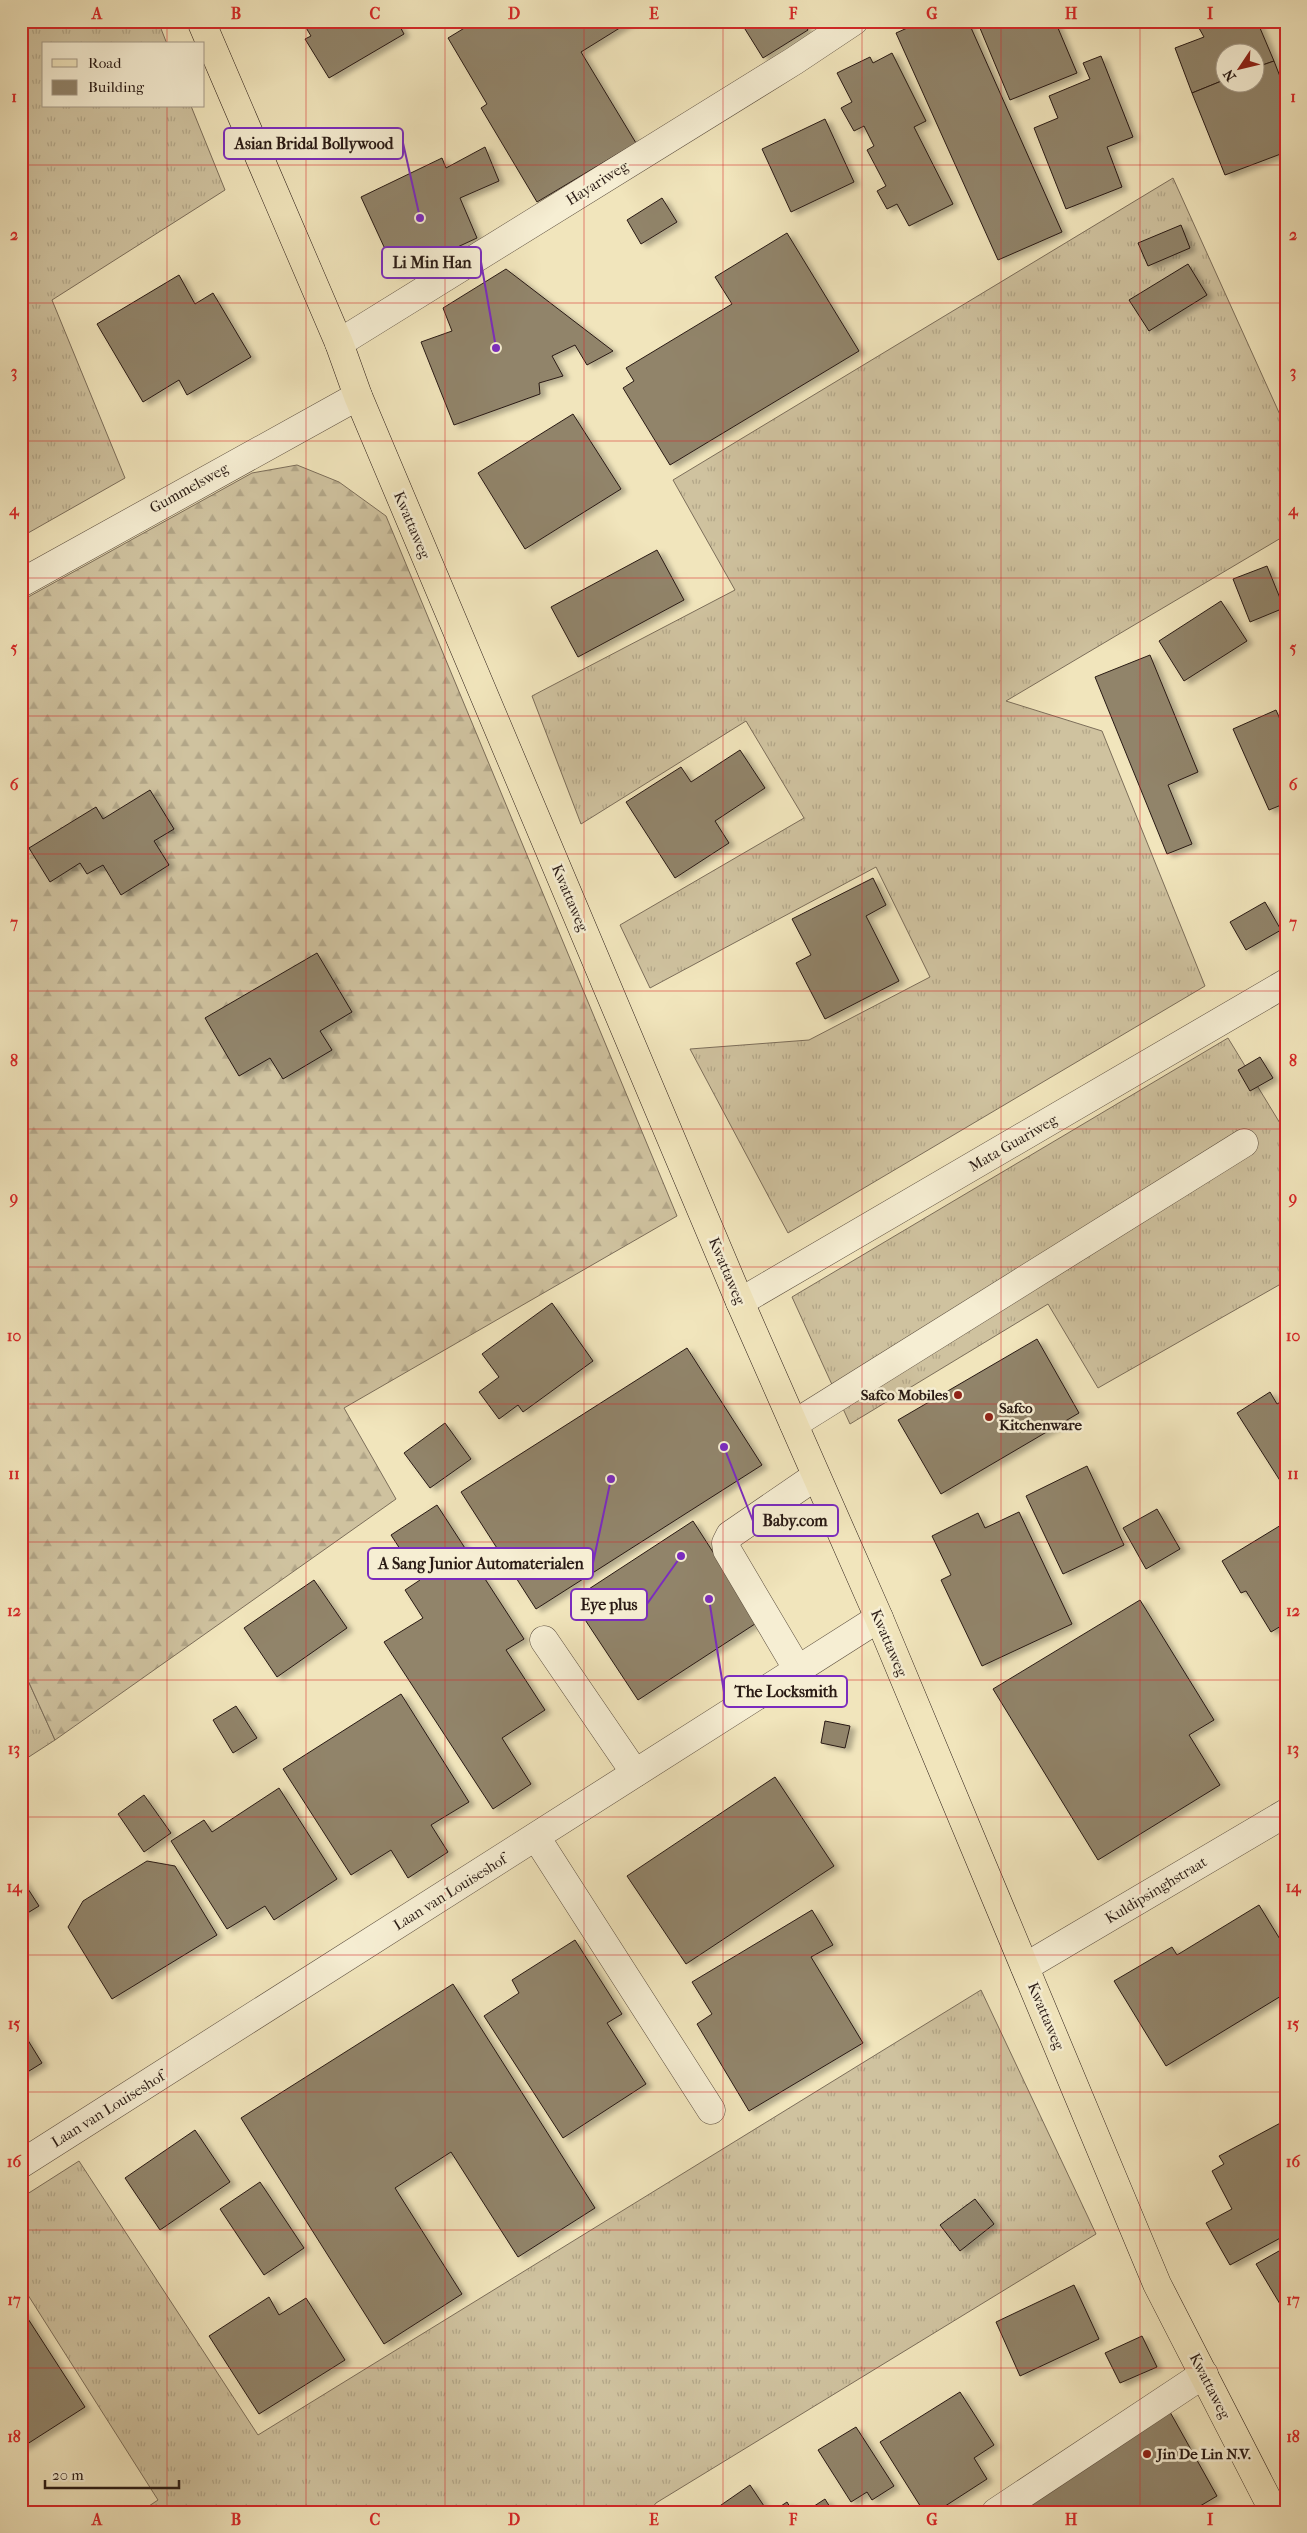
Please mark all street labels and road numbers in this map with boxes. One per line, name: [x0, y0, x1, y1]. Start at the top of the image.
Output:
street label: Hayariweg: [562, 156, 632, 209]
street label: Gummelsweg: [146, 458, 232, 517]
street label: Kwattaweg: [390, 489, 435, 562]
street label: Kwattaweg: [548, 862, 593, 935]
street label: Mata Guariweg: [966, 1110, 1061, 1176]
street label: Kwattaweg: [705, 1235, 750, 1308]
street label: Kwattaweg: [867, 1607, 912, 1680]
street label: Laan van Louiseshof: [390, 1848, 512, 1934]
street label: Kuldipsinghstraat: [1102, 1852, 1211, 1927]
street label: Kwattaweg: [1024, 1980, 1069, 2053]
street label: Laan van Louiseshof: [48, 2065, 170, 2151]
street label: Kwattaweg: [1186, 2350, 1235, 2423]

